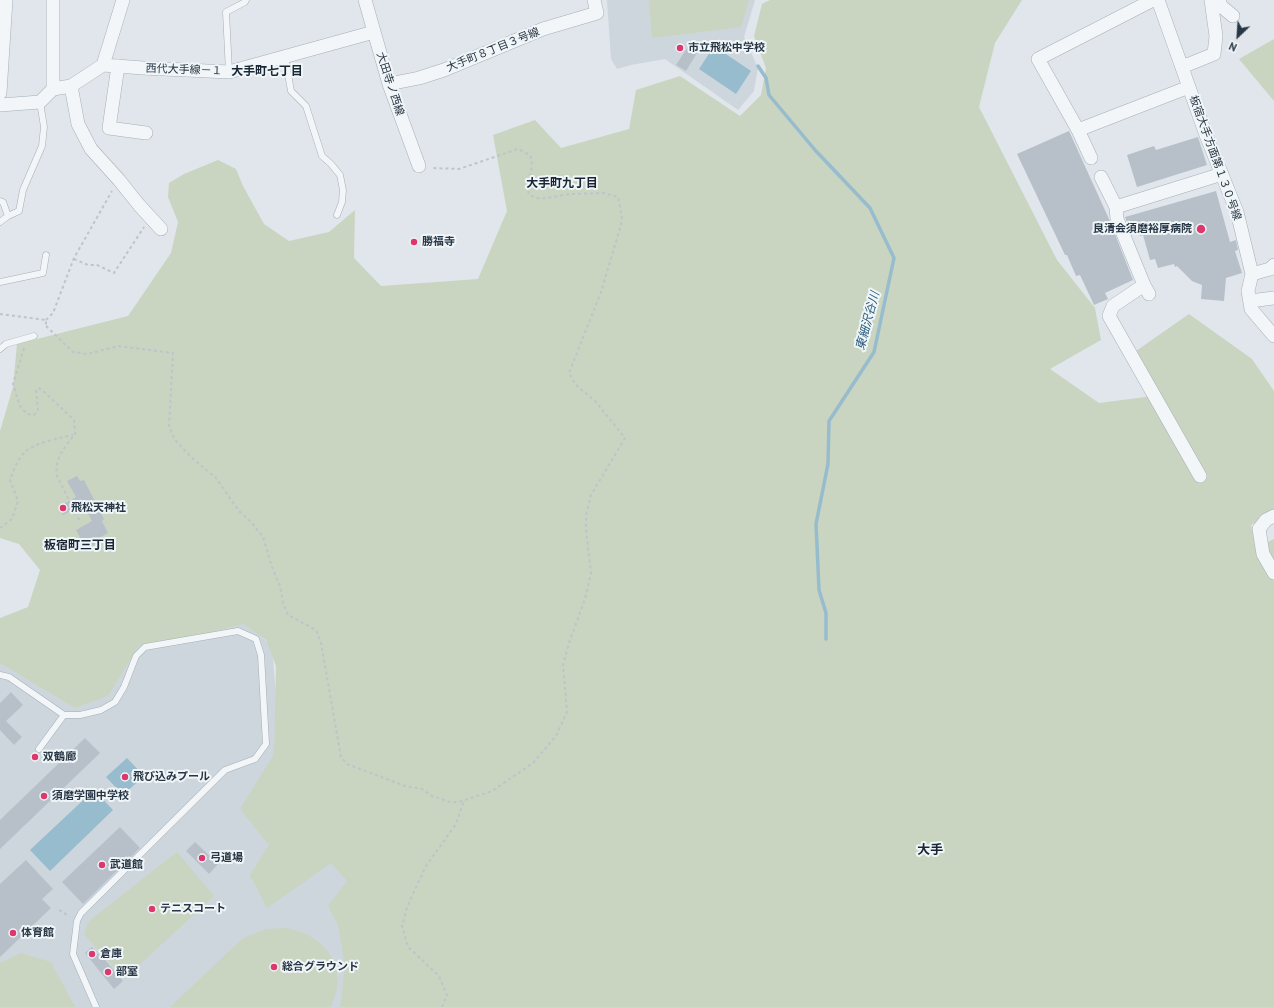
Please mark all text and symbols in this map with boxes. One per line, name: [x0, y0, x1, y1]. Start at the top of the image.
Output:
north arrow: [1218, 16, 1258, 56]
street label: 大手町８丁目３号線: [445, 25, 541, 75]
text: N: [1227, 39, 1239, 55]
place label: 市立飛松中学校: [688, 41, 765, 55]
marker: 市立飛松中学校: [675, 43, 685, 53]
street label: 大田寺ノ西線: [374, 51, 406, 117]
street label: 西代大手線－１: [145, 62, 223, 78]
district label: 大手町七丁目: [231, 65, 303, 79]
street label: 板宿大手方面第１３０号線: [1186, 94, 1244, 222]
district label: 大手町九丁目: [526, 177, 598, 191]
place label: 良清会須磨裕厚病院: [1093, 222, 1192, 236]
marker: 良清会須磨裕厚病院: [1195, 223, 1207, 235]
place label: 勝福寺: [422, 235, 455, 249]
marker: 勝福寺: [409, 237, 419, 247]
water label: 東細沢谷川: [853, 290, 883, 352]
place label: 飛松天神社: [71, 501, 126, 515]
marker: 飛松天神社: [58, 503, 68, 513]
district label: 板宿町三丁目: [44, 539, 116, 553]
place label: 双鶴廊: [43, 750, 76, 764]
marker: 双鶴廊: [30, 752, 40, 762]
place label: 飛び込みプール: [133, 770, 210, 784]
marker: 飛び込みプール: [120, 772, 130, 782]
place label: 須磨学園中学校: [52, 789, 129, 803]
marker: 須磨学園中学校: [39, 791, 49, 801]
district label: 大手: [917, 842, 943, 858]
place label: 弓道場: [210, 851, 243, 865]
marker: 弓道場: [197, 853, 207, 863]
place label: 武道館: [110, 858, 143, 872]
marker: 武道館: [97, 860, 107, 870]
place label: テニスコート: [160, 902, 226, 916]
marker: テニスコート: [147, 904, 157, 914]
place label: 体育館: [21, 926, 54, 940]
marker: 体育館: [8, 928, 18, 938]
place label: 倉庫: [100, 947, 122, 961]
marker: 倉庫: [87, 949, 97, 959]
place label: 総合グラウンド: [282, 960, 359, 974]
marker: 総合グラウンド: [269, 962, 279, 972]
place label: 部室: [116, 965, 138, 979]
marker: 部室: [103, 967, 113, 977]

